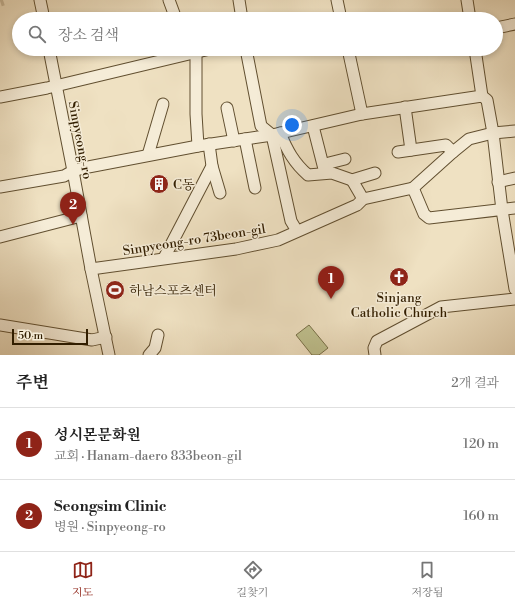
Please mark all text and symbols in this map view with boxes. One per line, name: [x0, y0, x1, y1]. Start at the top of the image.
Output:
search box: [12, 12, 503, 56]
icon: search: [26, 23, 48, 45]
text: 장소 검색: [58, 26, 119, 45]
street label: Sinpyeong-ro: [65, 100, 95, 181]
your location: [282, 115, 302, 135]
building icon: C동: [148, 173, 170, 195]
place label: C동: [173, 177, 195, 193]
pin: 2: [60, 192, 86, 225]
street label: Sinpyeong-ro 73beon-gil: [122, 221, 267, 259]
pin: 1: [318, 266, 344, 299]
church icon: Sinjang Catholic Church: [388, 266, 410, 288]
sports icon: 하남스포츠센터: [104, 279, 126, 301]
place label: 하남스포츠센터: [129, 283, 217, 299]
place label: Sinjang Catholic Church: [351, 290, 447, 321]
scale bar: [12, 327, 88, 346]
text: 50 m: [18, 329, 43, 343]
text: 주변: [16, 372, 49, 394]
text: 2개 결과: [451, 375, 499, 391]
text: 성시몬문화원: [54, 426, 141, 445]
text: 1: [26, 436, 32, 452]
text: 120 m: [463, 436, 499, 452]
text: 교회 · Hanam-daero 833beon-gil: [54, 448, 242, 464]
text: Seongsim Clinic: [54, 497, 167, 516]
text: 2: [25, 508, 33, 524]
text: 160 m: [463, 508, 499, 524]
text: 병원 · Sinpyeong-ro: [54, 519, 166, 535]
tab: 지도: [72, 559, 94, 600]
tab: 길찾기: [237, 559, 268, 600]
tab: 저장됨: [412, 559, 443, 600]

